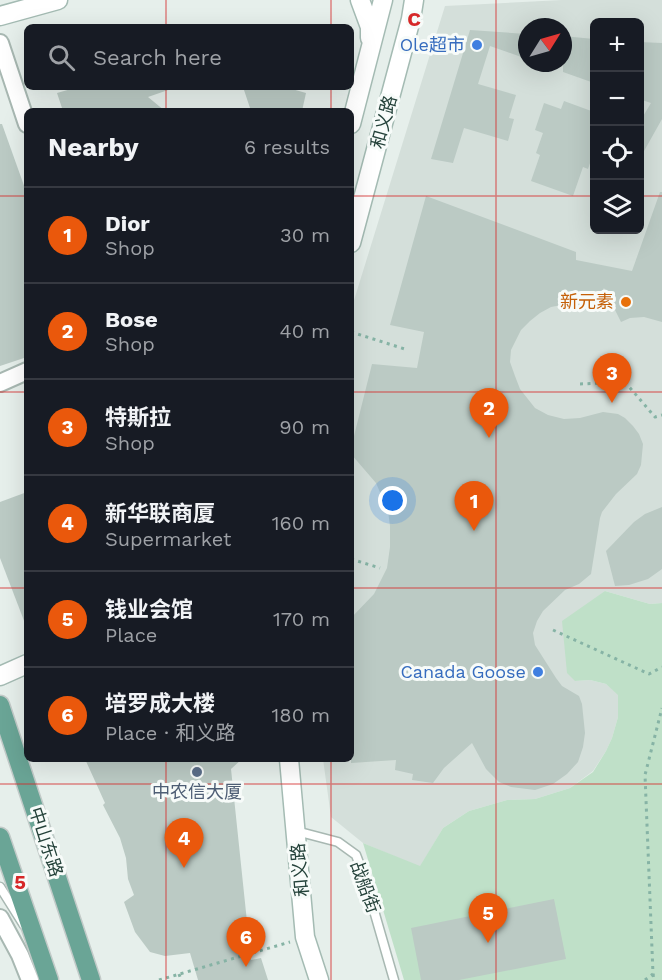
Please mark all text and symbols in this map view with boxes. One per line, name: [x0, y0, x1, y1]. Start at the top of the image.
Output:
text: C: [407, 7, 421, 31]
north arrow: [518, 18, 572, 72]
map controls: [590, 18, 644, 234]
button: +: [590, 18, 644, 72]
search box: [24, 24, 354, 90]
place label: Ole超市: [400, 34, 465, 55]
marker: Ole超市: [470, 38, 484, 52]
icon: search: [45, 41, 78, 74]
text: Search here: [93, 45, 222, 70]
button: −: [590, 72, 644, 126]
street label: 和义路: [366, 93, 401, 151]
button: locate: [590, 126, 644, 180]
text: Nearby: [48, 132, 139, 162]
text: 6 results: [244, 135, 330, 159]
button: layers: [590, 180, 644, 234]
text: Dior: [105, 211, 150, 236]
text: 1: [63, 223, 72, 247]
text: 30 m: [280, 223, 330, 247]
text: Shop: [105, 236, 155, 260]
place label: 新元素: [560, 291, 614, 312]
marker: 新元素: [619, 295, 633, 309]
text: Bose: [105, 307, 158, 332]
text: 2: [62, 319, 73, 343]
text: 40 m: [279, 319, 330, 343]
text: Shop: [105, 332, 155, 356]
pin: 3: [592, 354, 632, 403]
pin: 2: [470, 388, 508, 438]
text: 特斯拉: [105, 405, 171, 430]
text: 3: [62, 415, 73, 439]
text: 90 m: [279, 415, 330, 439]
text: Shop: [105, 431, 155, 455]
pin: 1: [454, 482, 494, 531]
your location: [378, 486, 407, 515]
text: 新华联商厦: [105, 501, 215, 526]
text: 4: [61, 511, 74, 535]
text: 160 m: [272, 511, 330, 535]
text: Supermarket: [105, 527, 231, 551]
text: 钱业会馆: [105, 597, 193, 622]
text: 5: [62, 607, 73, 631]
text: 170 m: [273, 607, 330, 631]
text: Place: [105, 623, 157, 647]
place label: Canada Goose: [400, 661, 526, 682]
marker: Canada Goose: [531, 665, 545, 679]
text: 培罗成大楼: [105, 691, 215, 716]
text: 6: [61, 703, 74, 727]
text: 180 m: [272, 703, 330, 727]
text: Place · 和义路: [105, 721, 236, 745]
marker: 中农信大厦: [190, 765, 204, 779]
place label: 中农信大厦: [152, 781, 242, 802]
street label: 中山东路: [25, 804, 68, 879]
pin: 4: [164, 818, 204, 868]
street label: 和义路: [287, 842, 312, 898]
street label: 战船街: [346, 858, 385, 916]
text: 5: [14, 870, 26, 894]
pin: 5: [468, 894, 508, 943]
pin: 6: [226, 918, 266, 967]

